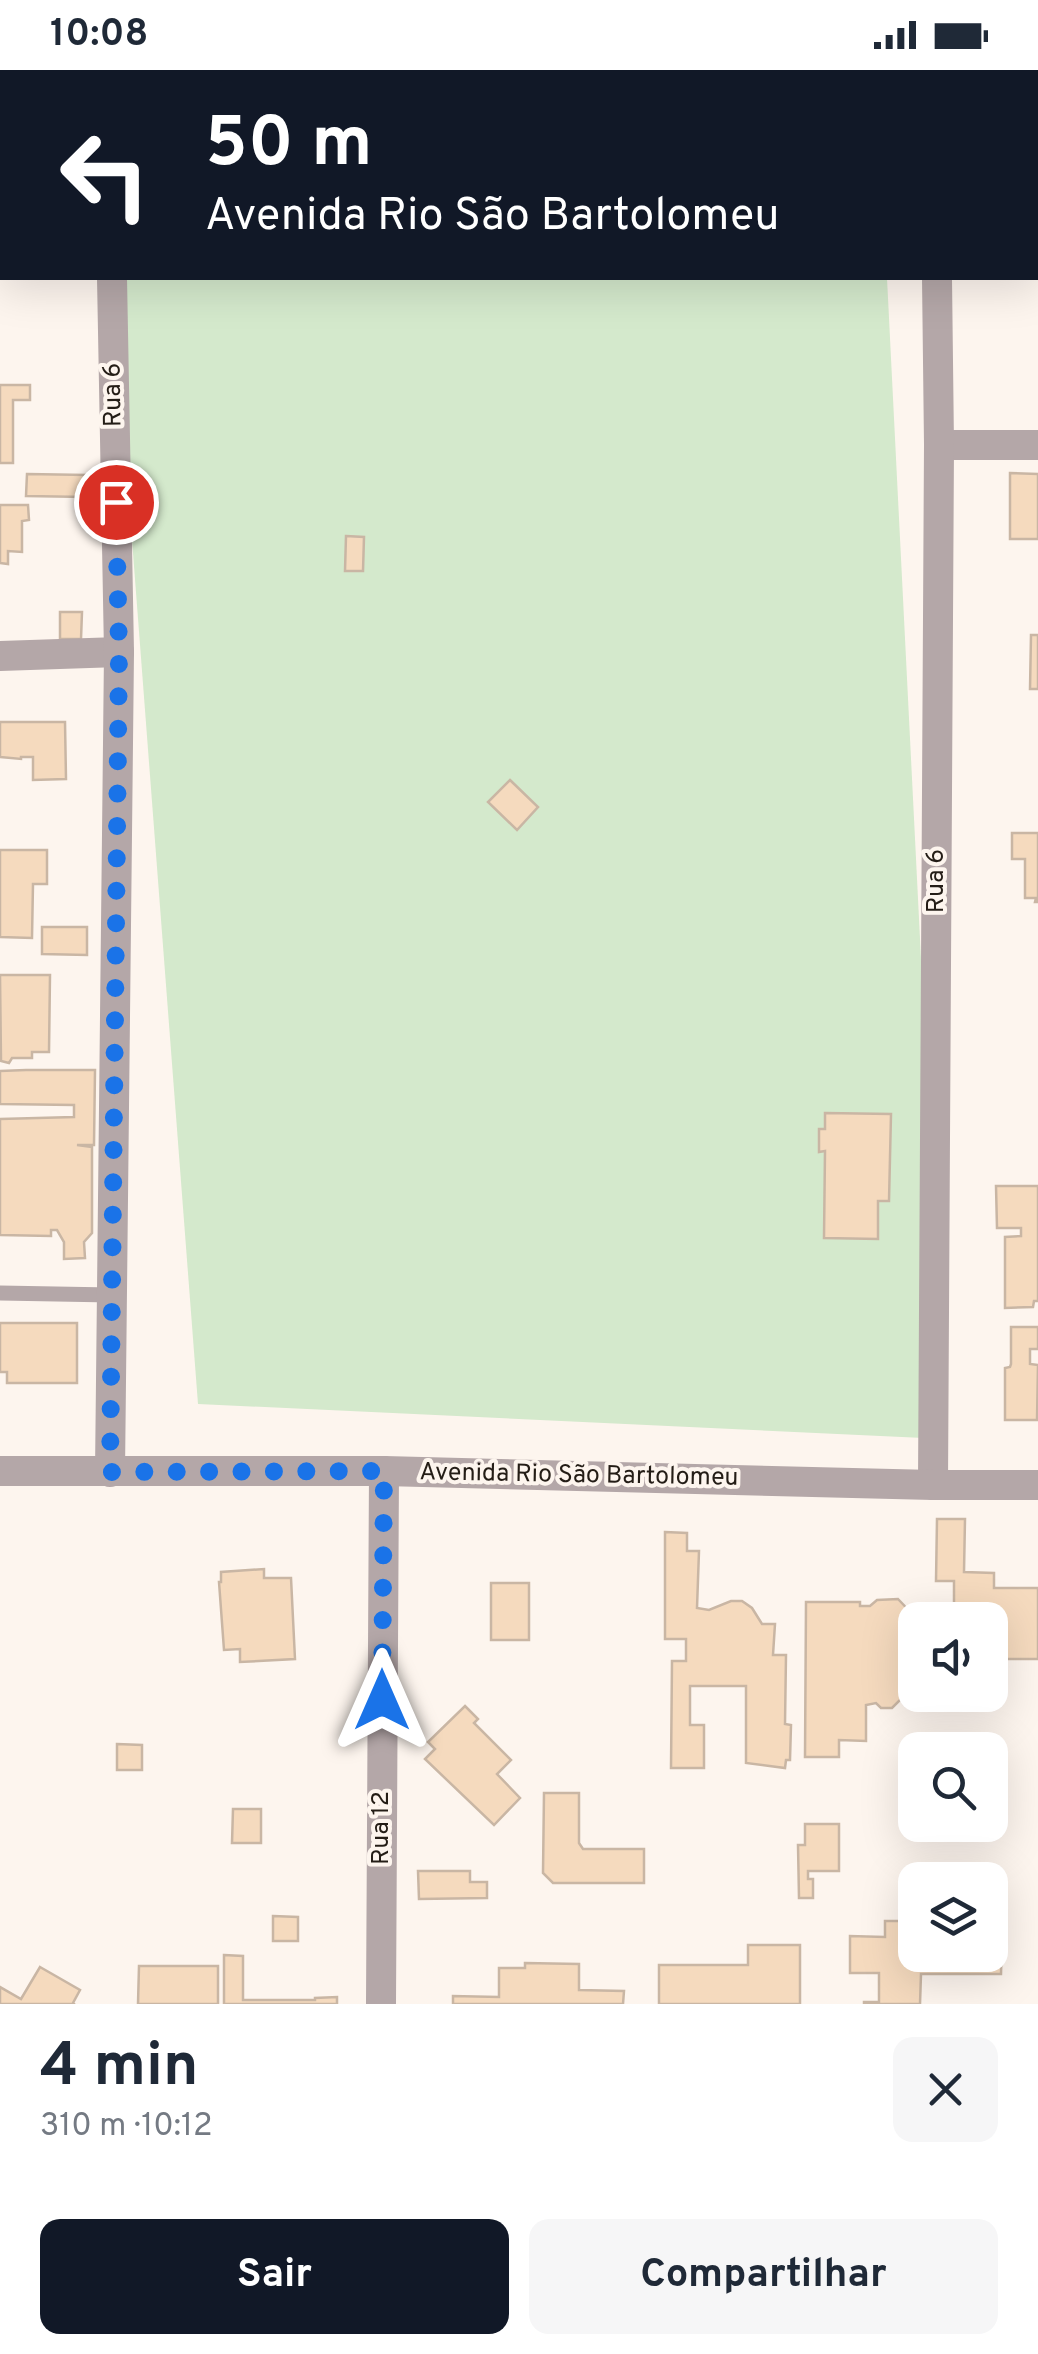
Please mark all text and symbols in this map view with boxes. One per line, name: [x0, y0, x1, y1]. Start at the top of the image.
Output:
text: 10:08: [50, 11, 148, 60]
text: 50 m: [205, 102, 372, 191]
icon: left: [40, 110, 170, 240]
text: Avenida Rio São Bartolomeu: [205, 189, 779, 246]
street label: Rua 6: [97, 362, 131, 428]
pin: [74, 460, 159, 545]
icon: arrive: [89, 475, 144, 530]
street label: Rua 6: [921, 849, 953, 913]
street label: Avenida Rio São Bartolomeu: [419, 1457, 739, 1495]
map controls: [898, 1602, 1008, 1972]
button: sound: [898, 1602, 1008, 1712]
position arrow: [330, 1648, 434, 1752]
button: search: [898, 1732, 1008, 1842]
street label: Rua 12: [366, 1791, 398, 1865]
button: layers: [898, 1862, 1008, 1972]
text: 4 min: [40, 2031, 199, 2107]
button: close: [893, 2037, 998, 2142]
text: 310 m · 10:12: [40, 2107, 213, 2147]
button: Sair: [40, 2219, 509, 2334]
button: Compartilhar: [529, 2219, 998, 2334]

